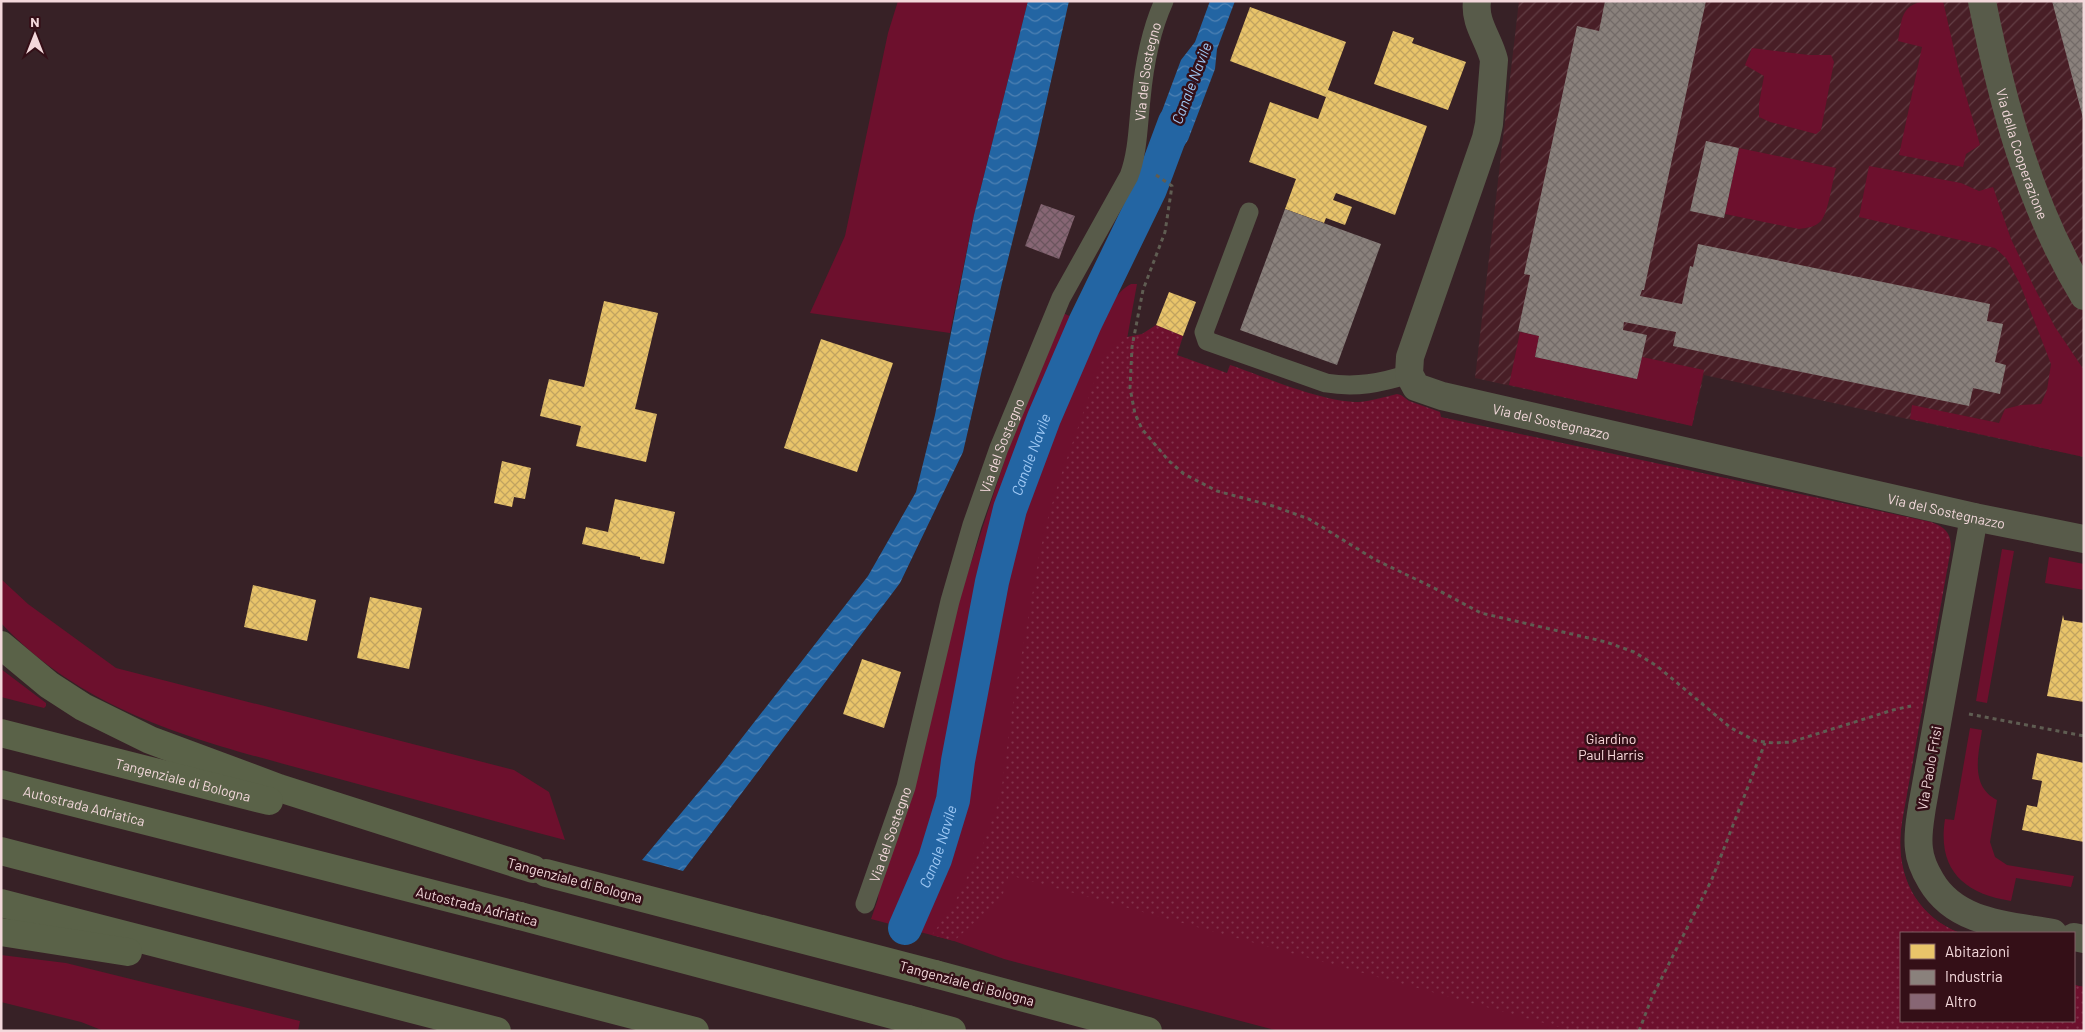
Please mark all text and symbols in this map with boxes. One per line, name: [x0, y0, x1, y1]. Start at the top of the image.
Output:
north arrow: [10, 10, 60, 60]
text: N: [30, 13, 40, 30]
street label: Via del Sostegno: [1130, 20, 1164, 122]
water label: Canale Navile: [1167, 39, 1215, 126]
street label: Via della Cooperazione: [1993, 86, 2052, 222]
street label: Via del Sostegno: [975, 395, 1027, 495]
street label: Via del Sostegnazzo: [1491, 399, 1612, 443]
water label: Canale Navile: [1007, 410, 1054, 498]
street label: Via del Sostegnazzo: [1886, 489, 2007, 532]
street label: Via Paolo Frisi: [1913, 725, 1945, 811]
park label: Giardino Paul Harris: [1578, 730, 1644, 763]
street label: Tangenziale di Bologna: [114, 754, 253, 805]
street label: Autostrada Adriatica: [22, 782, 147, 829]
street label: Via del Sostegno: [865, 784, 914, 884]
water label: Canale Navile: [915, 803, 960, 890]
street label: Tangenziale di Bologna: [506, 854, 644, 906]
street label: Autostrada Adriatica: [414, 883, 540, 929]
legend: [1900, 932, 2075, 1022]
text: Abitazioni: [1945, 942, 2010, 960]
street label: Tangenziale di Bologna: [898, 957, 1036, 1009]
text: Industria: [1945, 967, 2003, 985]
text: Altro: [1945, 992, 1977, 1010]

